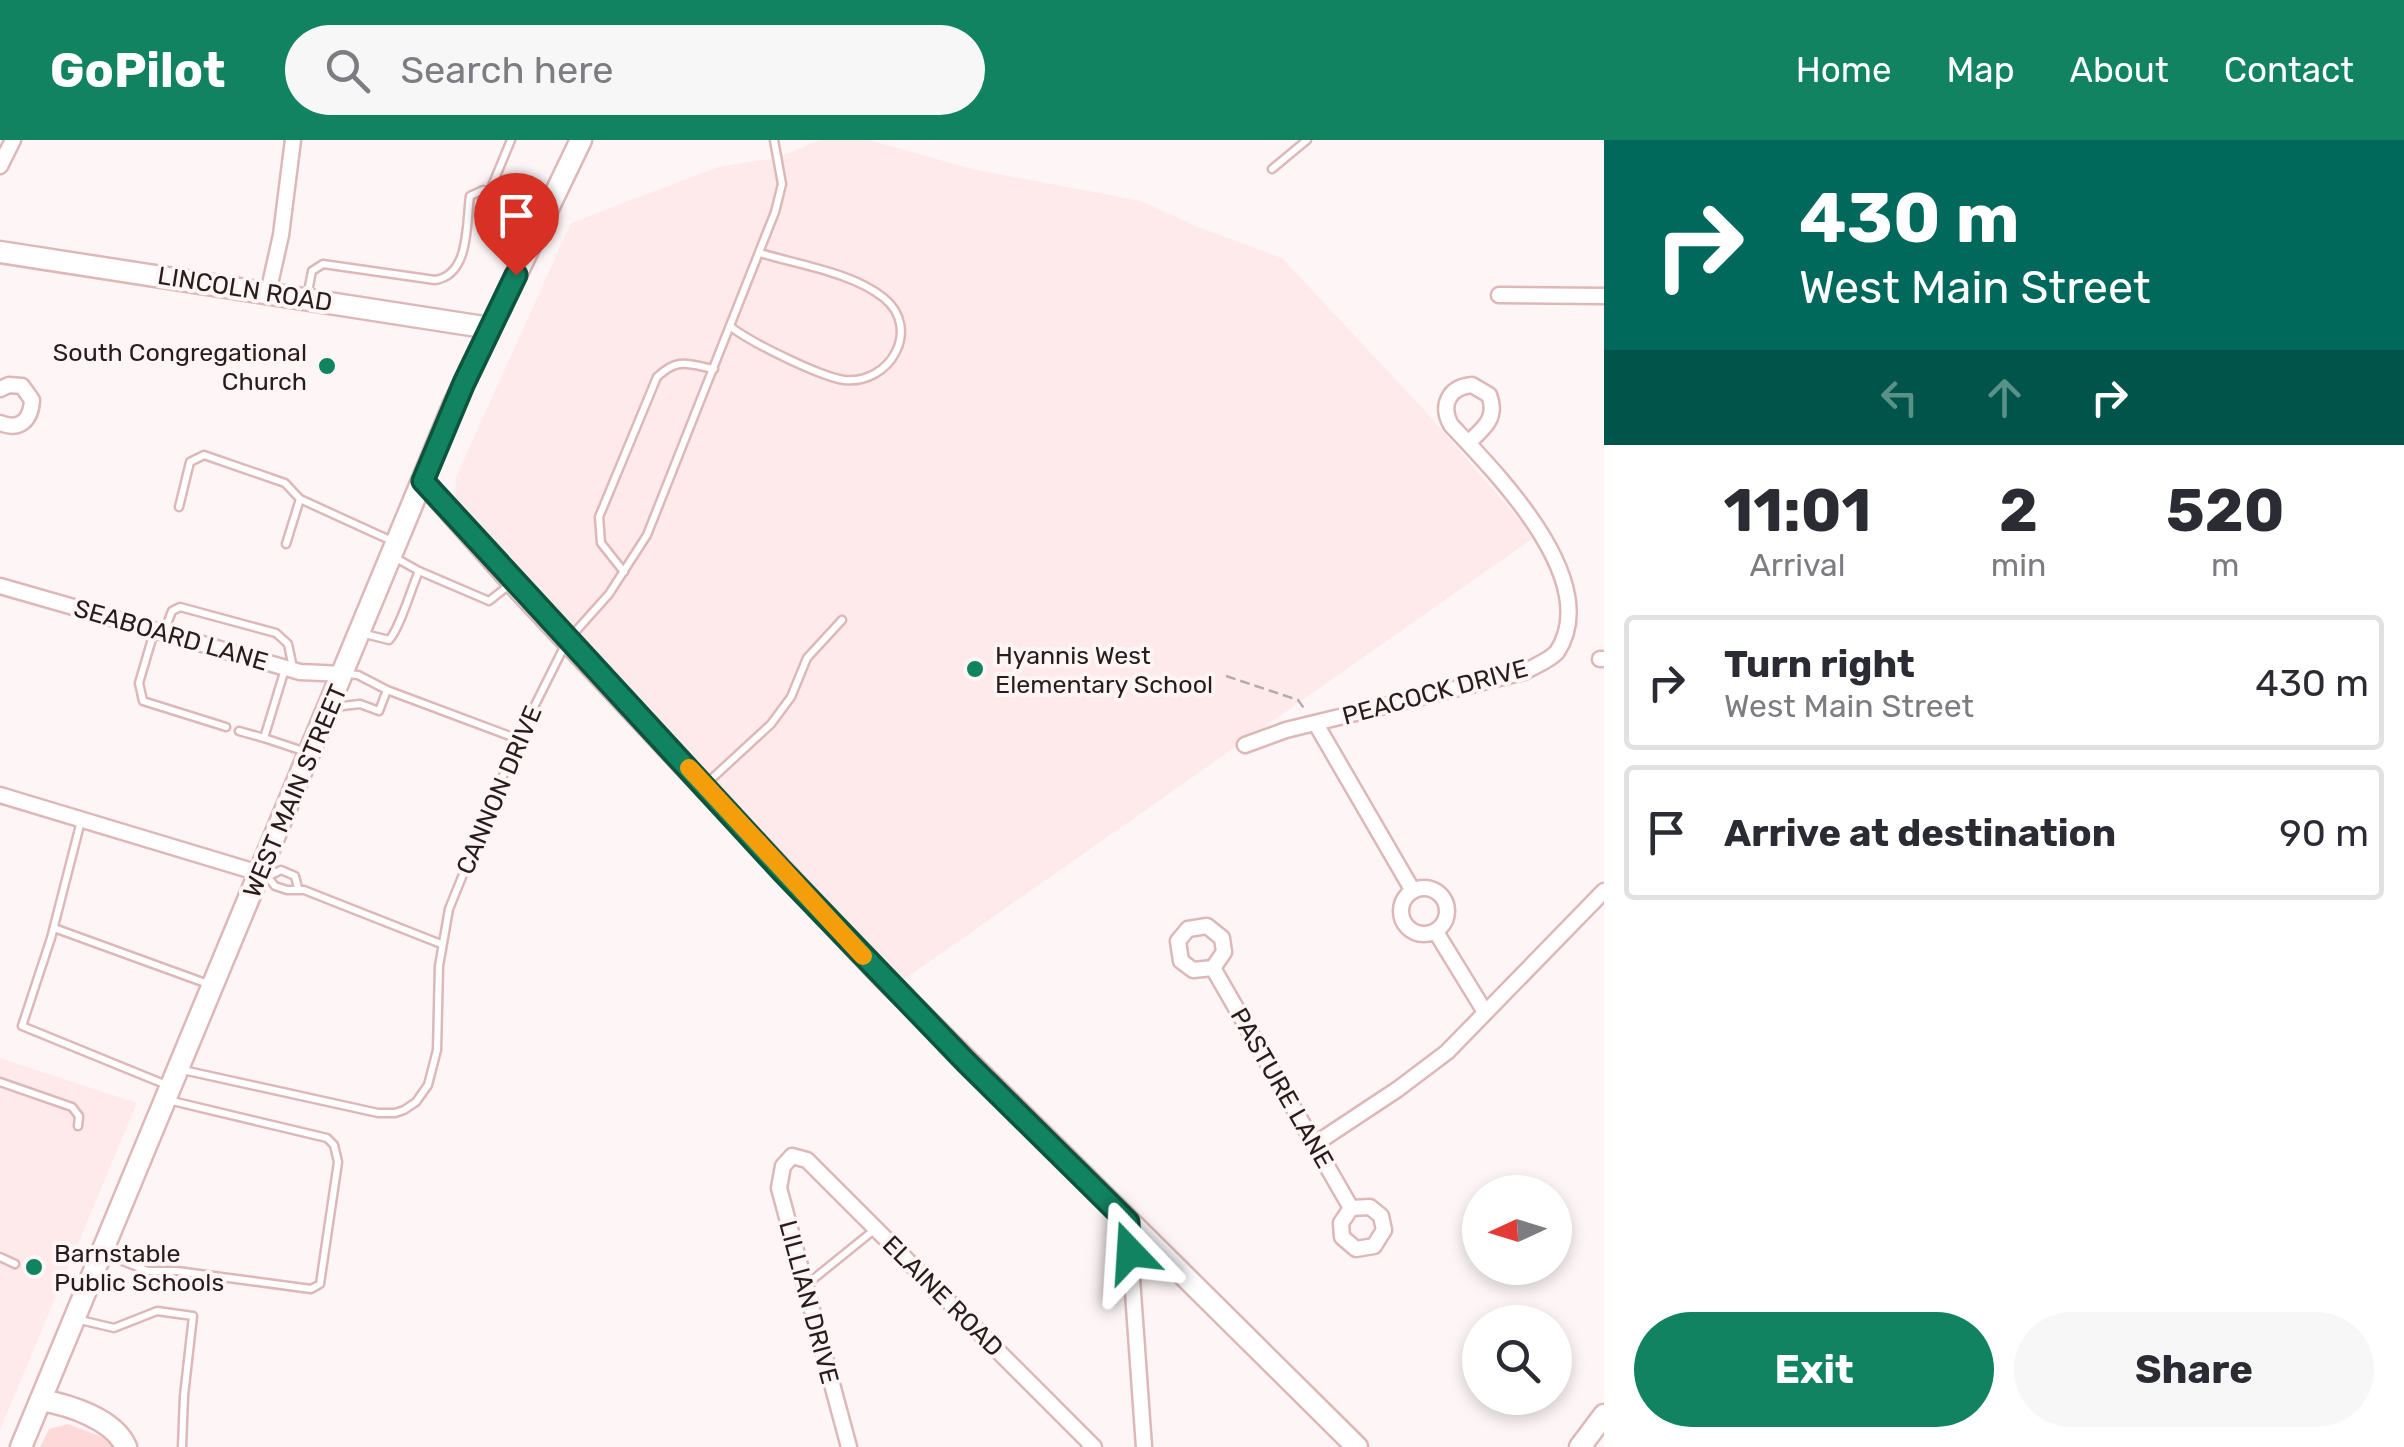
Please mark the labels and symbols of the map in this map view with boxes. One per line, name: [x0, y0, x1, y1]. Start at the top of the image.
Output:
pin: [474, 173, 559, 276]
street label: LINCOLN ROAD: [156, 261, 334, 317]
place label: South Congregational Church: [53, 338, 307, 396]
marker: South Congregational Church: [316, 355, 338, 377]
street label: SEABOARD LANE: [71, 593, 271, 677]
place label: Hyannis West Elementary School: [995, 641, 1213, 699]
street label: PEACOCK DRIVE: [1339, 653, 1531, 731]
marker: Hyannis West Elementary School: [964, 658, 986, 680]
street label: WEST MAIN STREET: [237, 680, 353, 902]
street label: CANNON DRIVE: [450, 701, 548, 879]
street label: PASTURE LANE: [1224, 1003, 1340, 1173]
north arrow: [1462, 1175, 1572, 1285]
position arrow: [1078, 1200, 1182, 1304]
street label: LILLIAN DRIVE: [773, 1217, 845, 1387]
street label: ELAINE ROAD: [877, 1230, 1009, 1362]
place label: Barnstable Public Schools: [54, 1239, 224, 1297]
marker: Barnstable Public Schools: [23, 1256, 45, 1278]

